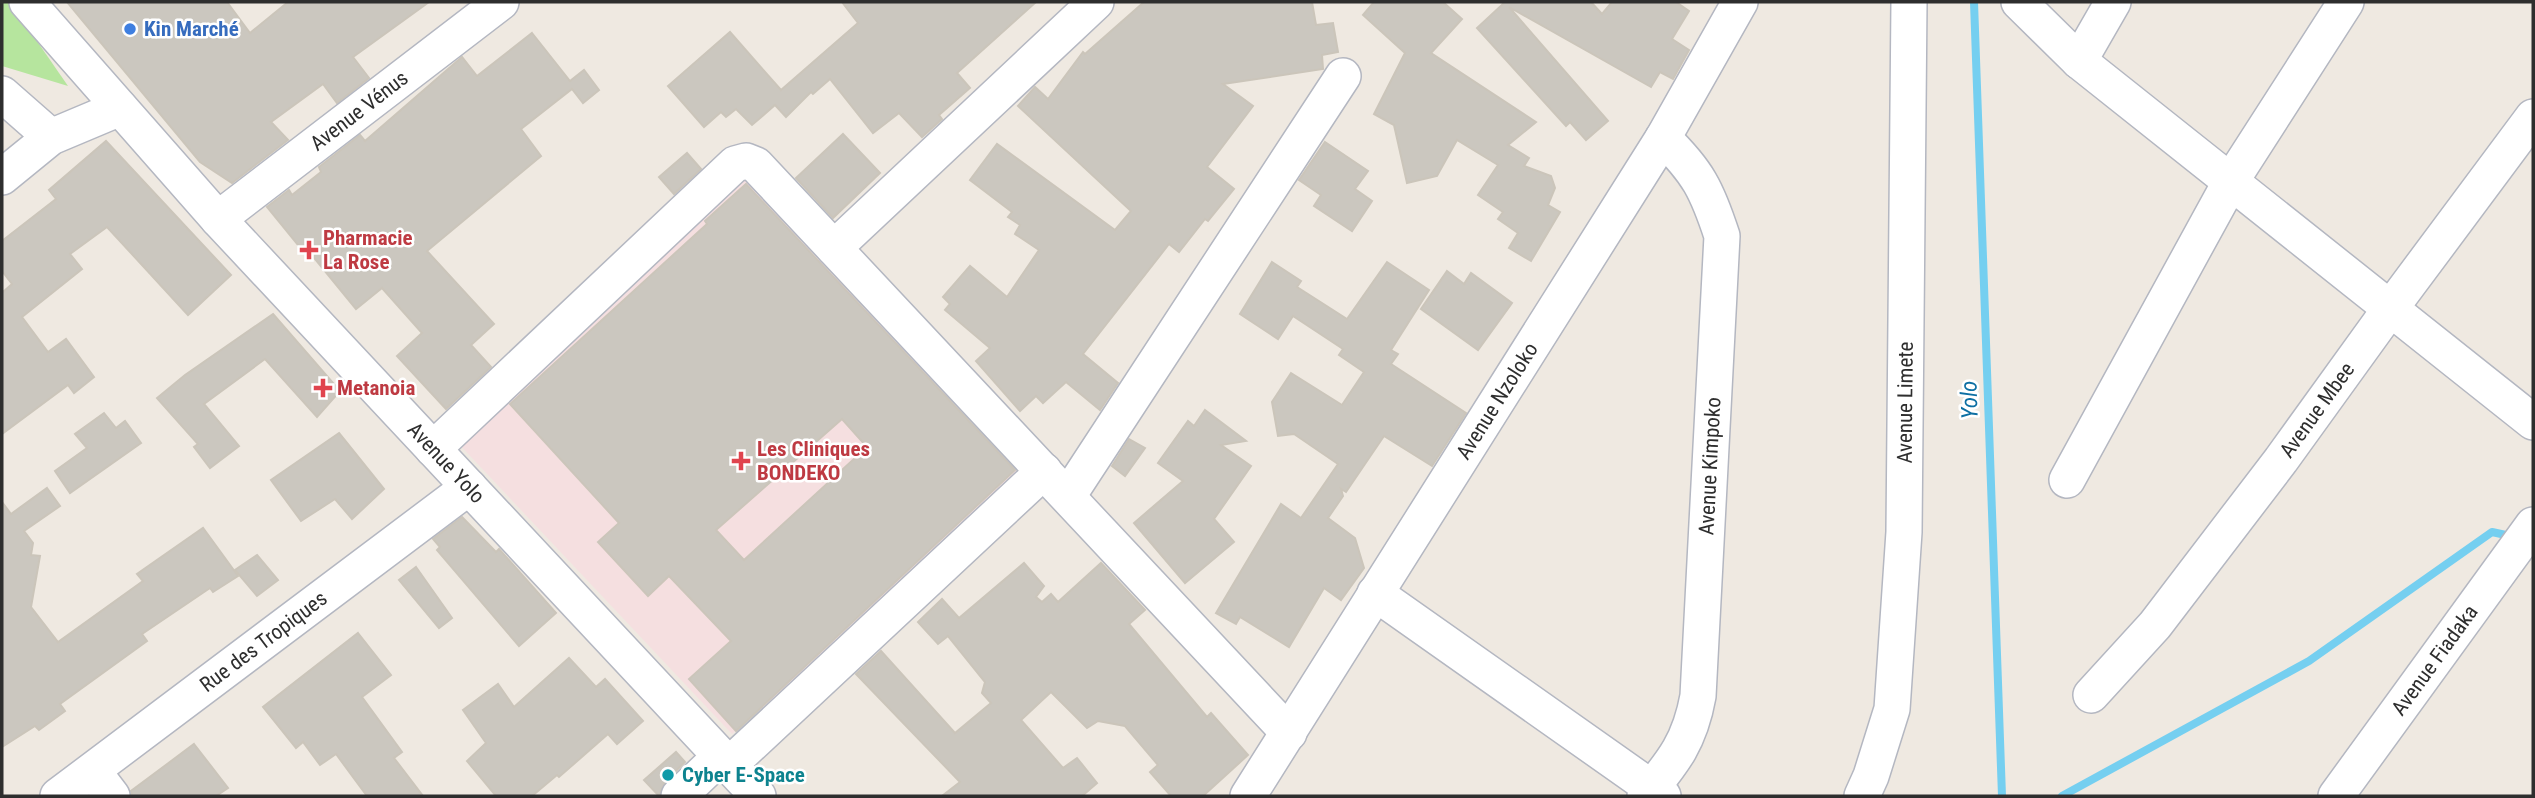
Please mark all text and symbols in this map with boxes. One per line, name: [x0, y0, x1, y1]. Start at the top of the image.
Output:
place label: Kin Marché: [144, 17, 239, 41]
marker: Kin Marché: [122, 21, 138, 37]
street label: Avenue Vénus: [306, 66, 413, 156]
place label: Pharmacie La Rose: [323, 226, 413, 274]
marker: Pharmacie La Rose: [301, 242, 317, 258]
street label: Avenue Nzoloko: [1451, 338, 1543, 464]
street label: Avenue Limete: [1893, 341, 1918, 464]
street label: Avenue Mbee: [2275, 358, 2359, 462]
place label: Metanoia: [337, 376, 415, 400]
marker: Metanoia: [315, 380, 331, 396]
water label: Yolo: [1955, 380, 1984, 420]
street label: Avenue Kimpoko: [1694, 396, 1726, 536]
street label: Avenue Yolo: [403, 418, 490, 508]
place label: Les Cliniques BONDEKO: [757, 437, 870, 485]
marker: Les Cliniques BONDEKO: [731, 451, 751, 471]
street label: Rue des Tropiques: [195, 586, 332, 697]
street label: Avenue Fiadaka: [2387, 600, 2483, 720]
place label: Cyber E-Space: [682, 763, 805, 787]
marker: Cyber E-Space: [660, 767, 676, 783]

